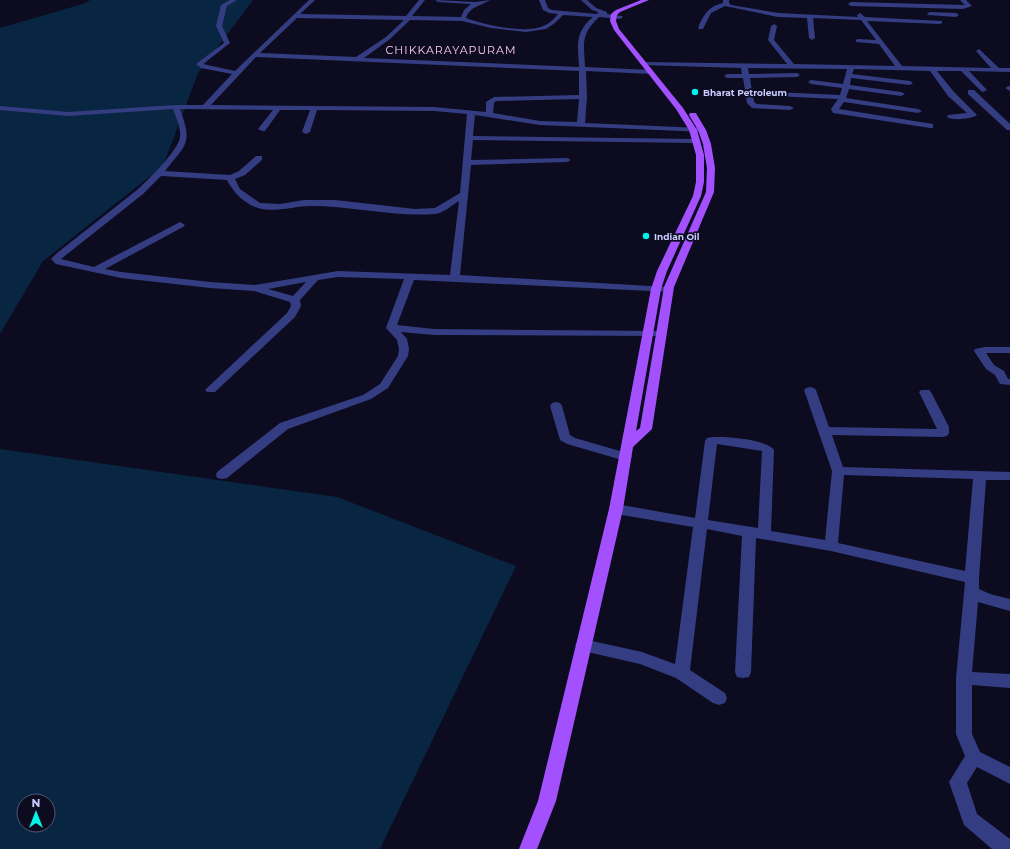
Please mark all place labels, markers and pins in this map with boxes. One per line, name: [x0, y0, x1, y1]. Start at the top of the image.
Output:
marker: Bharat Petroleum: [690, 87, 700, 97]
place label: Bharat Petroleum: [703, 87, 787, 98]
marker: Indian Oil: [641, 231, 651, 241]
place label: Indian Oil: [654, 231, 700, 242]

